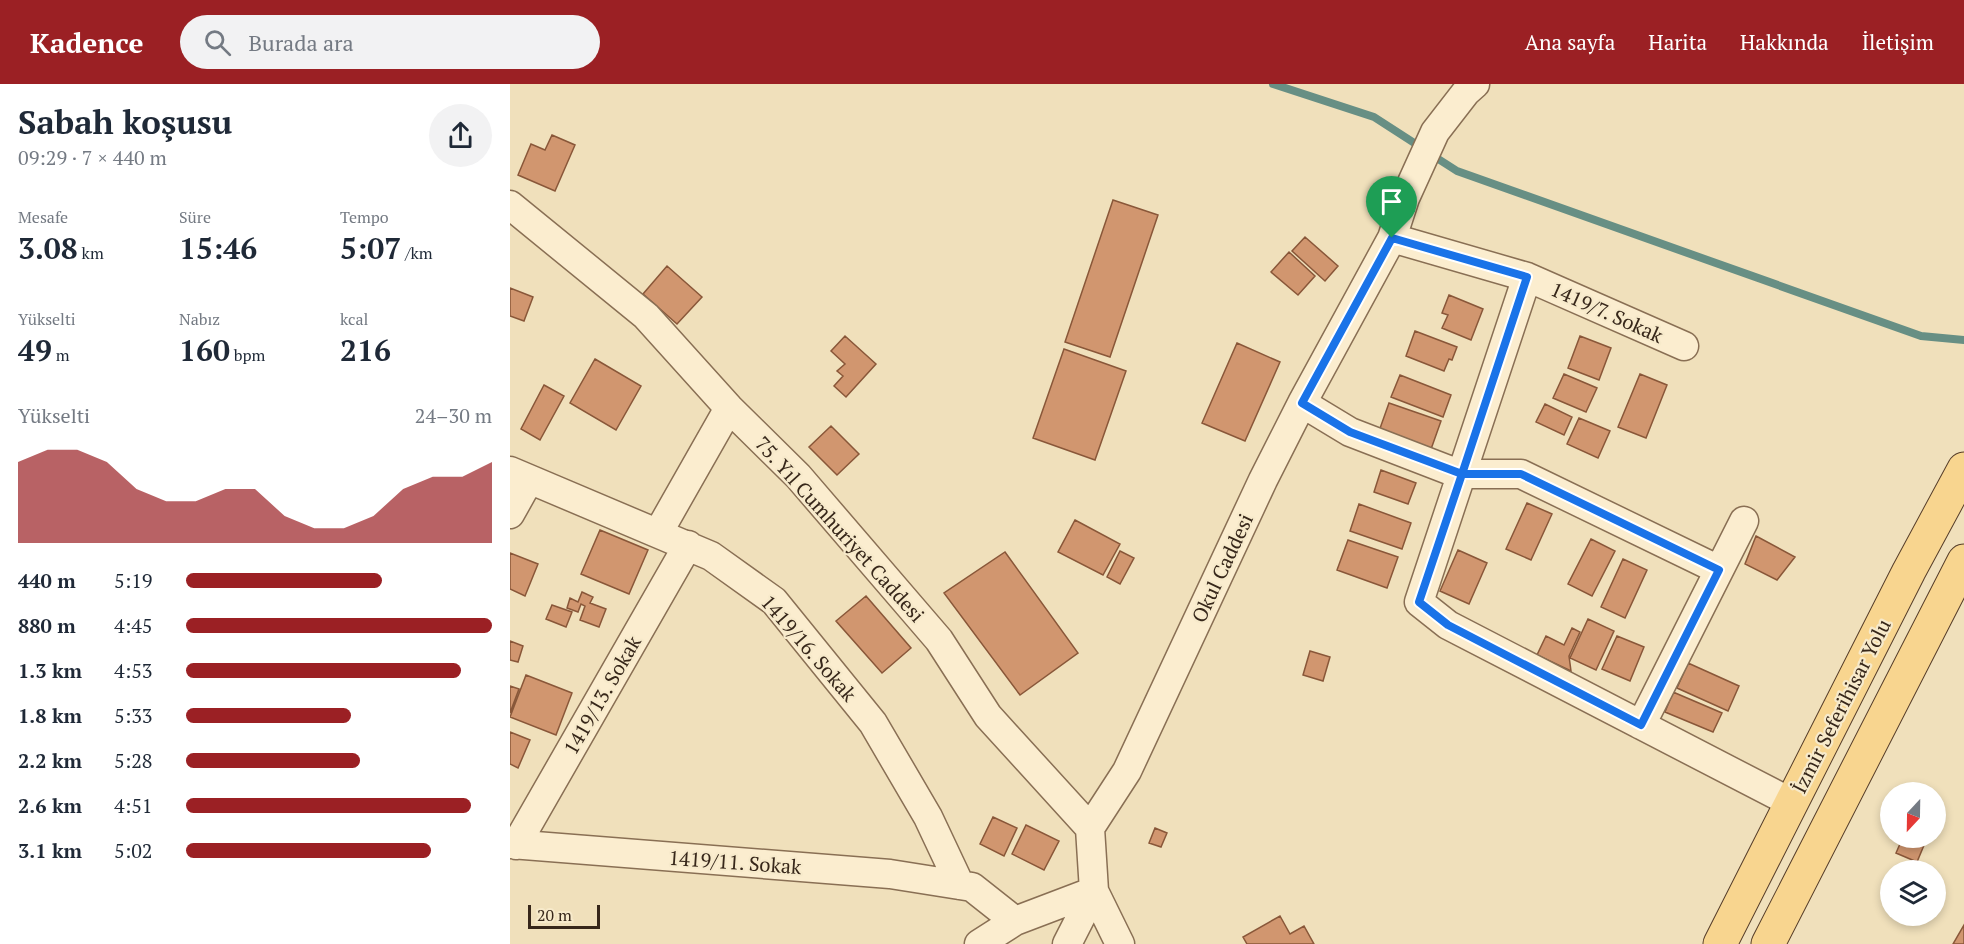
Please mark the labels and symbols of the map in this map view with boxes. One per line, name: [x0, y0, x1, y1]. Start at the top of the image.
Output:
pin: [1366, 176, 1417, 238]
street label: 1419/7. Sokak: [1547, 275, 1668, 349]
street label: 75. Yıl Cumhuriyet Caddesi: [749, 430, 931, 628]
street label: Okul Caddesi: [1185, 509, 1259, 627]
street label: 1419/16. Sokak: [755, 589, 863, 708]
street label: İzmir Seferihisar Yolu: [1785, 614, 1897, 798]
street label: 1419/13. Sokak: [557, 630, 647, 759]
north arrow: [1880, 782, 1946, 848]
street label: 1419/11. Sokak: [668, 844, 803, 880]
scale bar: [528, 902, 600, 930]

